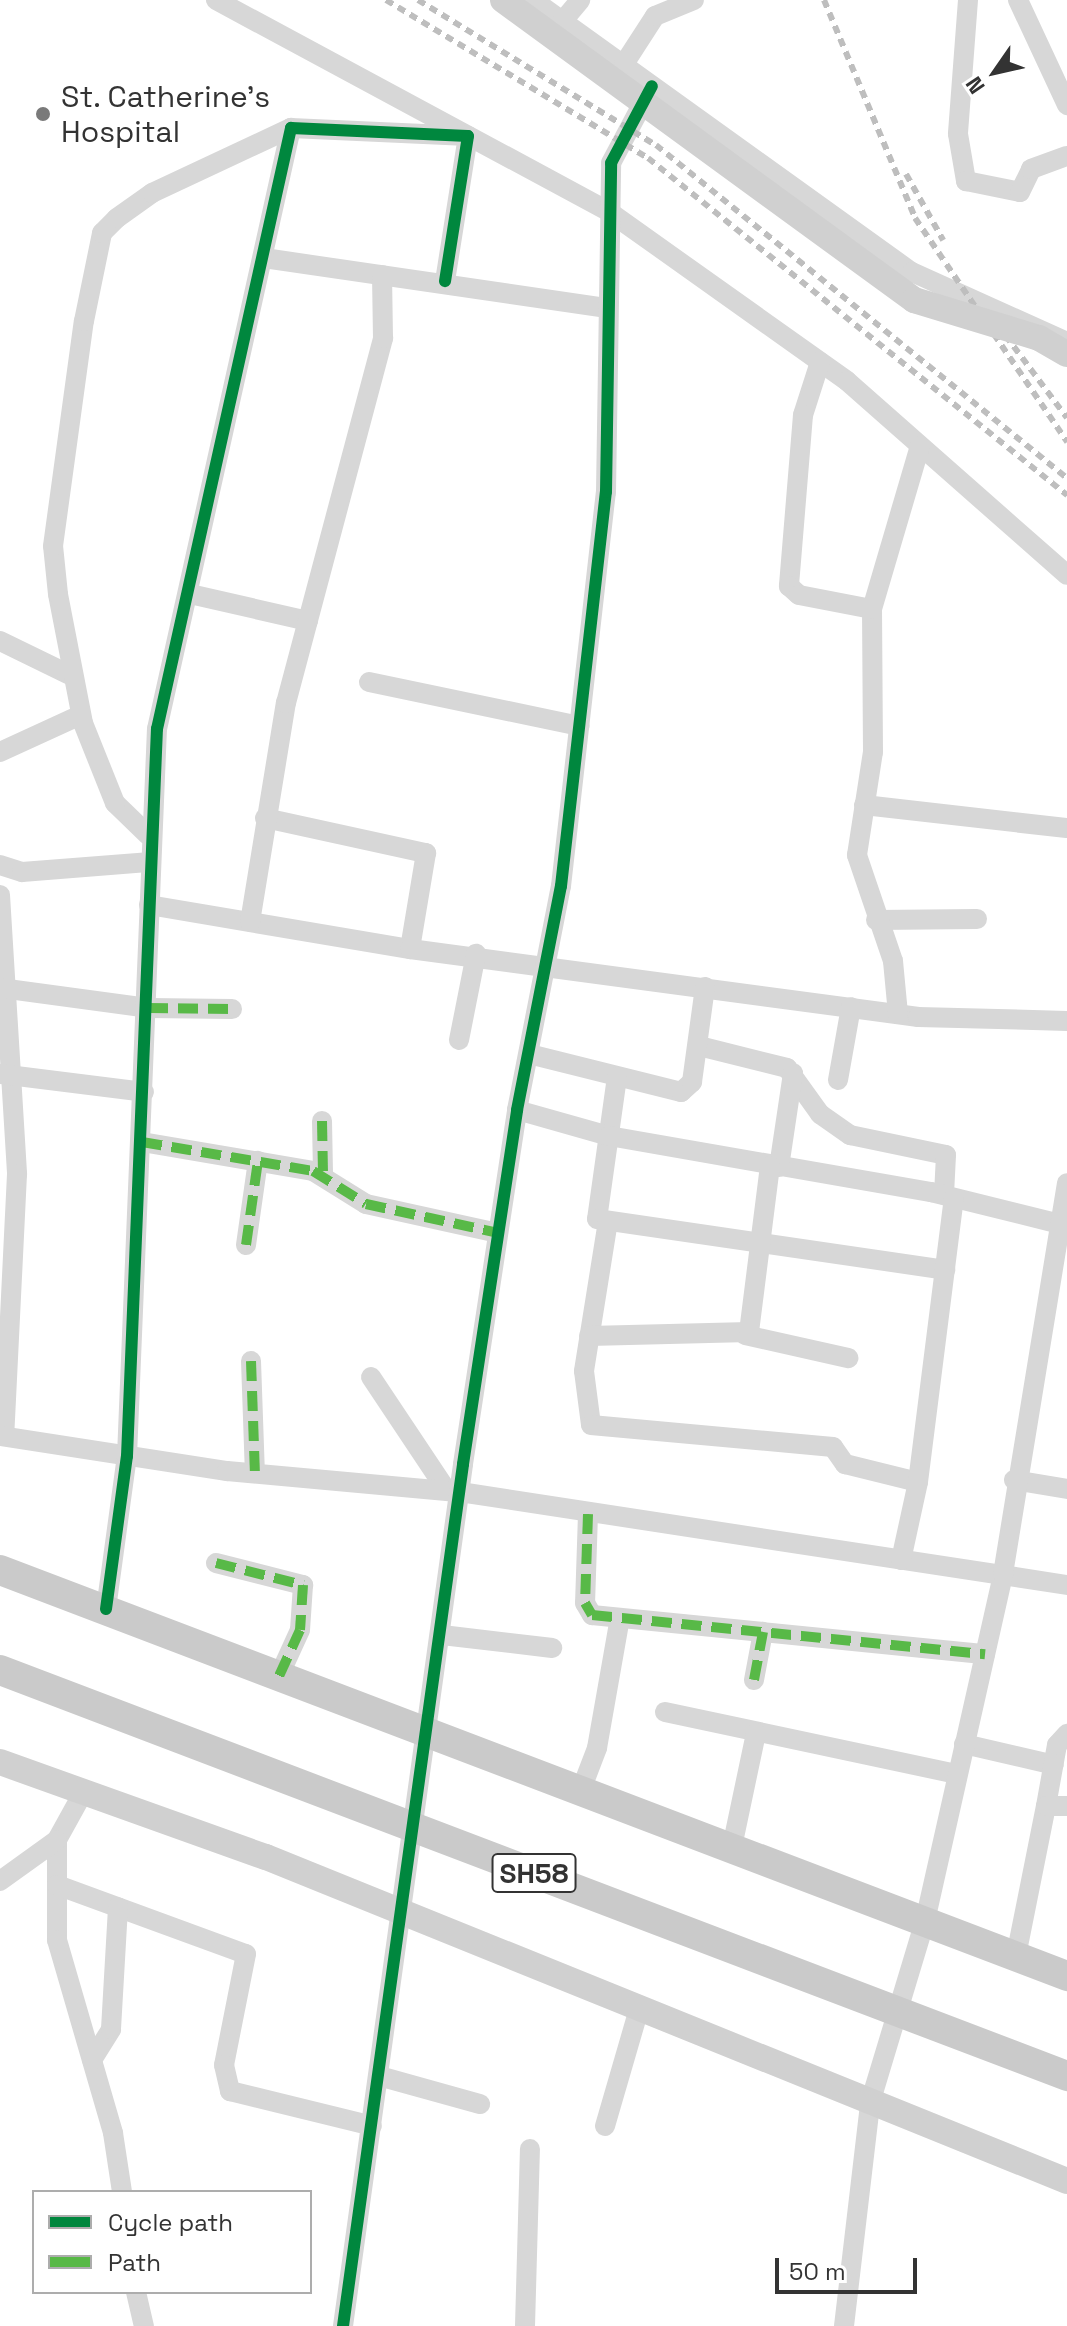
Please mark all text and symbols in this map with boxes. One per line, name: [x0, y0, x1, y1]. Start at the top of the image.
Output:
north arrow: [955, 32, 1035, 112]
text: N: [959, 71, 991, 99]
place label: St. Catherine's Hospital: [61, 79, 271, 150]
marker: St. Catherine's Hospital: [32, 103, 54, 125]
road number: SH58: [490, 1849, 578, 1897]
legend: [32, 2190, 312, 2294]
text: Cycle path: [108, 2207, 233, 2238]
scale bar: [779, 2242, 921, 2292]
text: Path: [108, 2247, 161, 2278]
text: 50 m: [789, 2256, 846, 2287]

